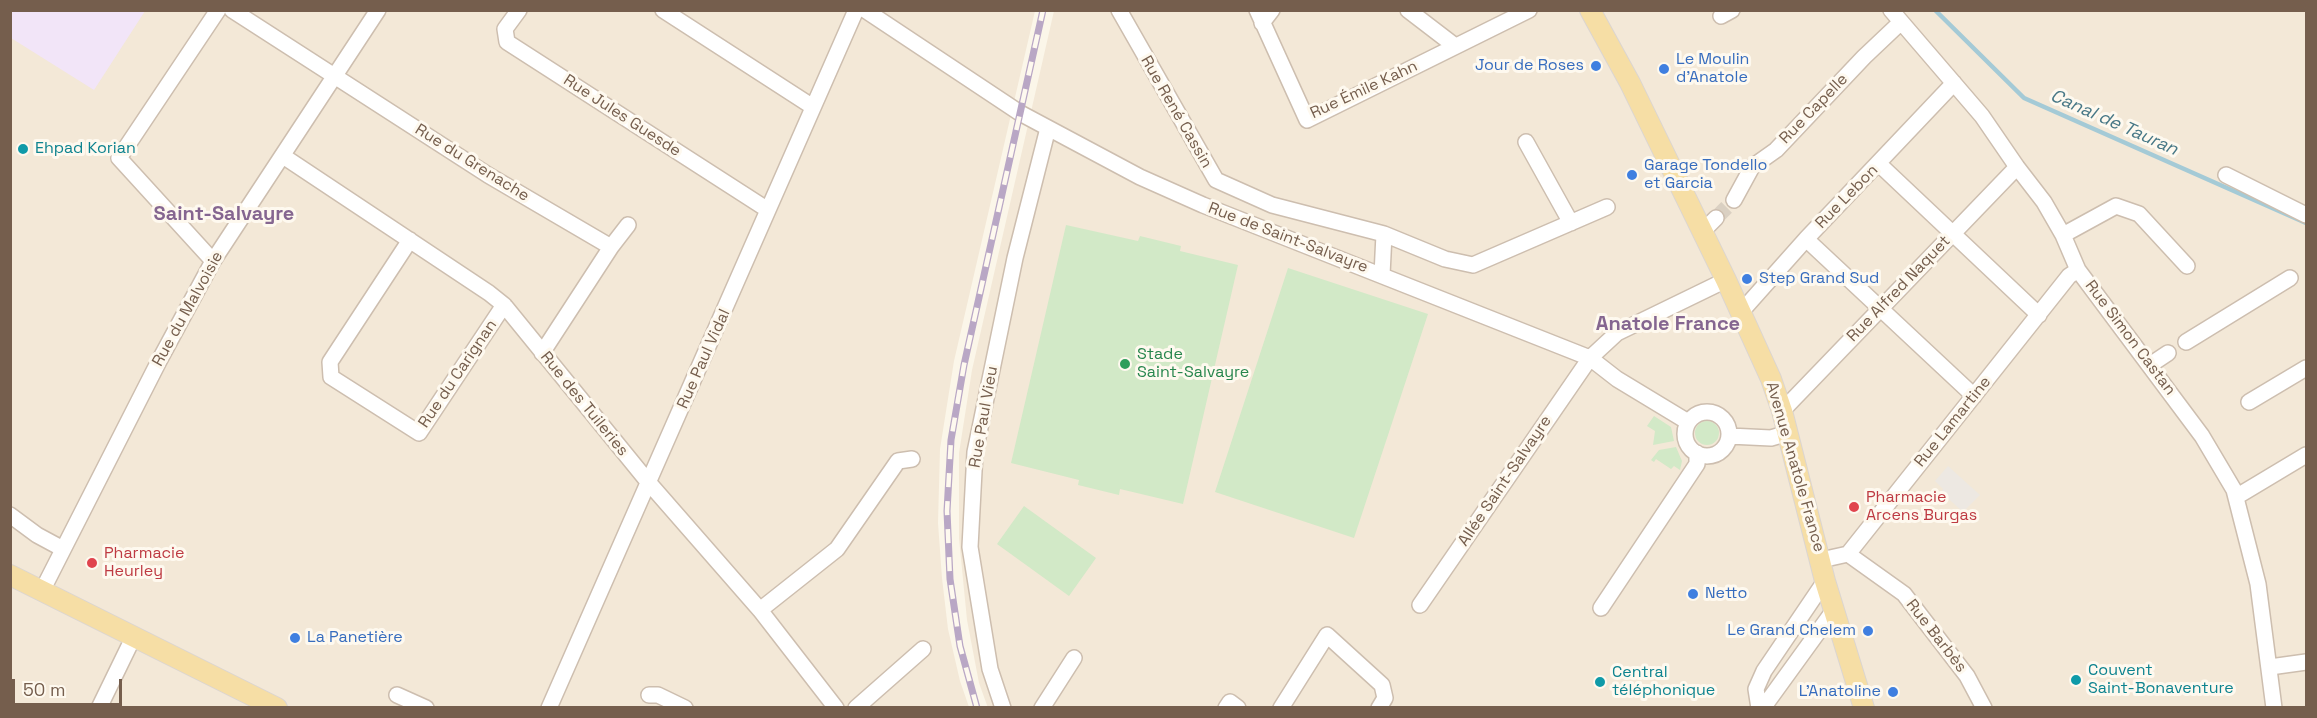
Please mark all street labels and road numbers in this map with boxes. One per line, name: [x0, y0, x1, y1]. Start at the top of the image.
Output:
street label: Rue René Cassin: [1136, 52, 1216, 172]
street label: Rue Émile Kahn: [1307, 57, 1421, 123]
street label: Rue Capelle: [1776, 70, 1852, 148]
street label: Rue Jules Guesde: [560, 71, 684, 161]
street label: Rue du Grenache: [411, 120, 533, 206]
street label: Rue Lebon: [1812, 161, 1882, 233]
street label: Rue de Saint-Salvayre: [1205, 199, 1371, 277]
street label: Rue Alfred Naquet: [1843, 232, 1955, 346]
street label: Rue du Malvoisie: [148, 248, 228, 370]
street label: Rue Simon Castan: [2081, 277, 2179, 399]
street label: Rue Paul Vidal: [673, 306, 735, 412]
street label: Rue du Carignan: [415, 316, 501, 432]
street label: Rue des Tuileries: [536, 348, 632, 460]
street label: Rue Paul Vieu: [966, 365, 1002, 469]
street label: Rue Lamartine: [1911, 373, 1995, 471]
street label: Avenue Anatole France: [1762, 380, 1828, 554]
street label: Allée Saint-Salvayre: [1454, 412, 1556, 550]
street label: Rue Barbès: [1902, 596, 1970, 676]

